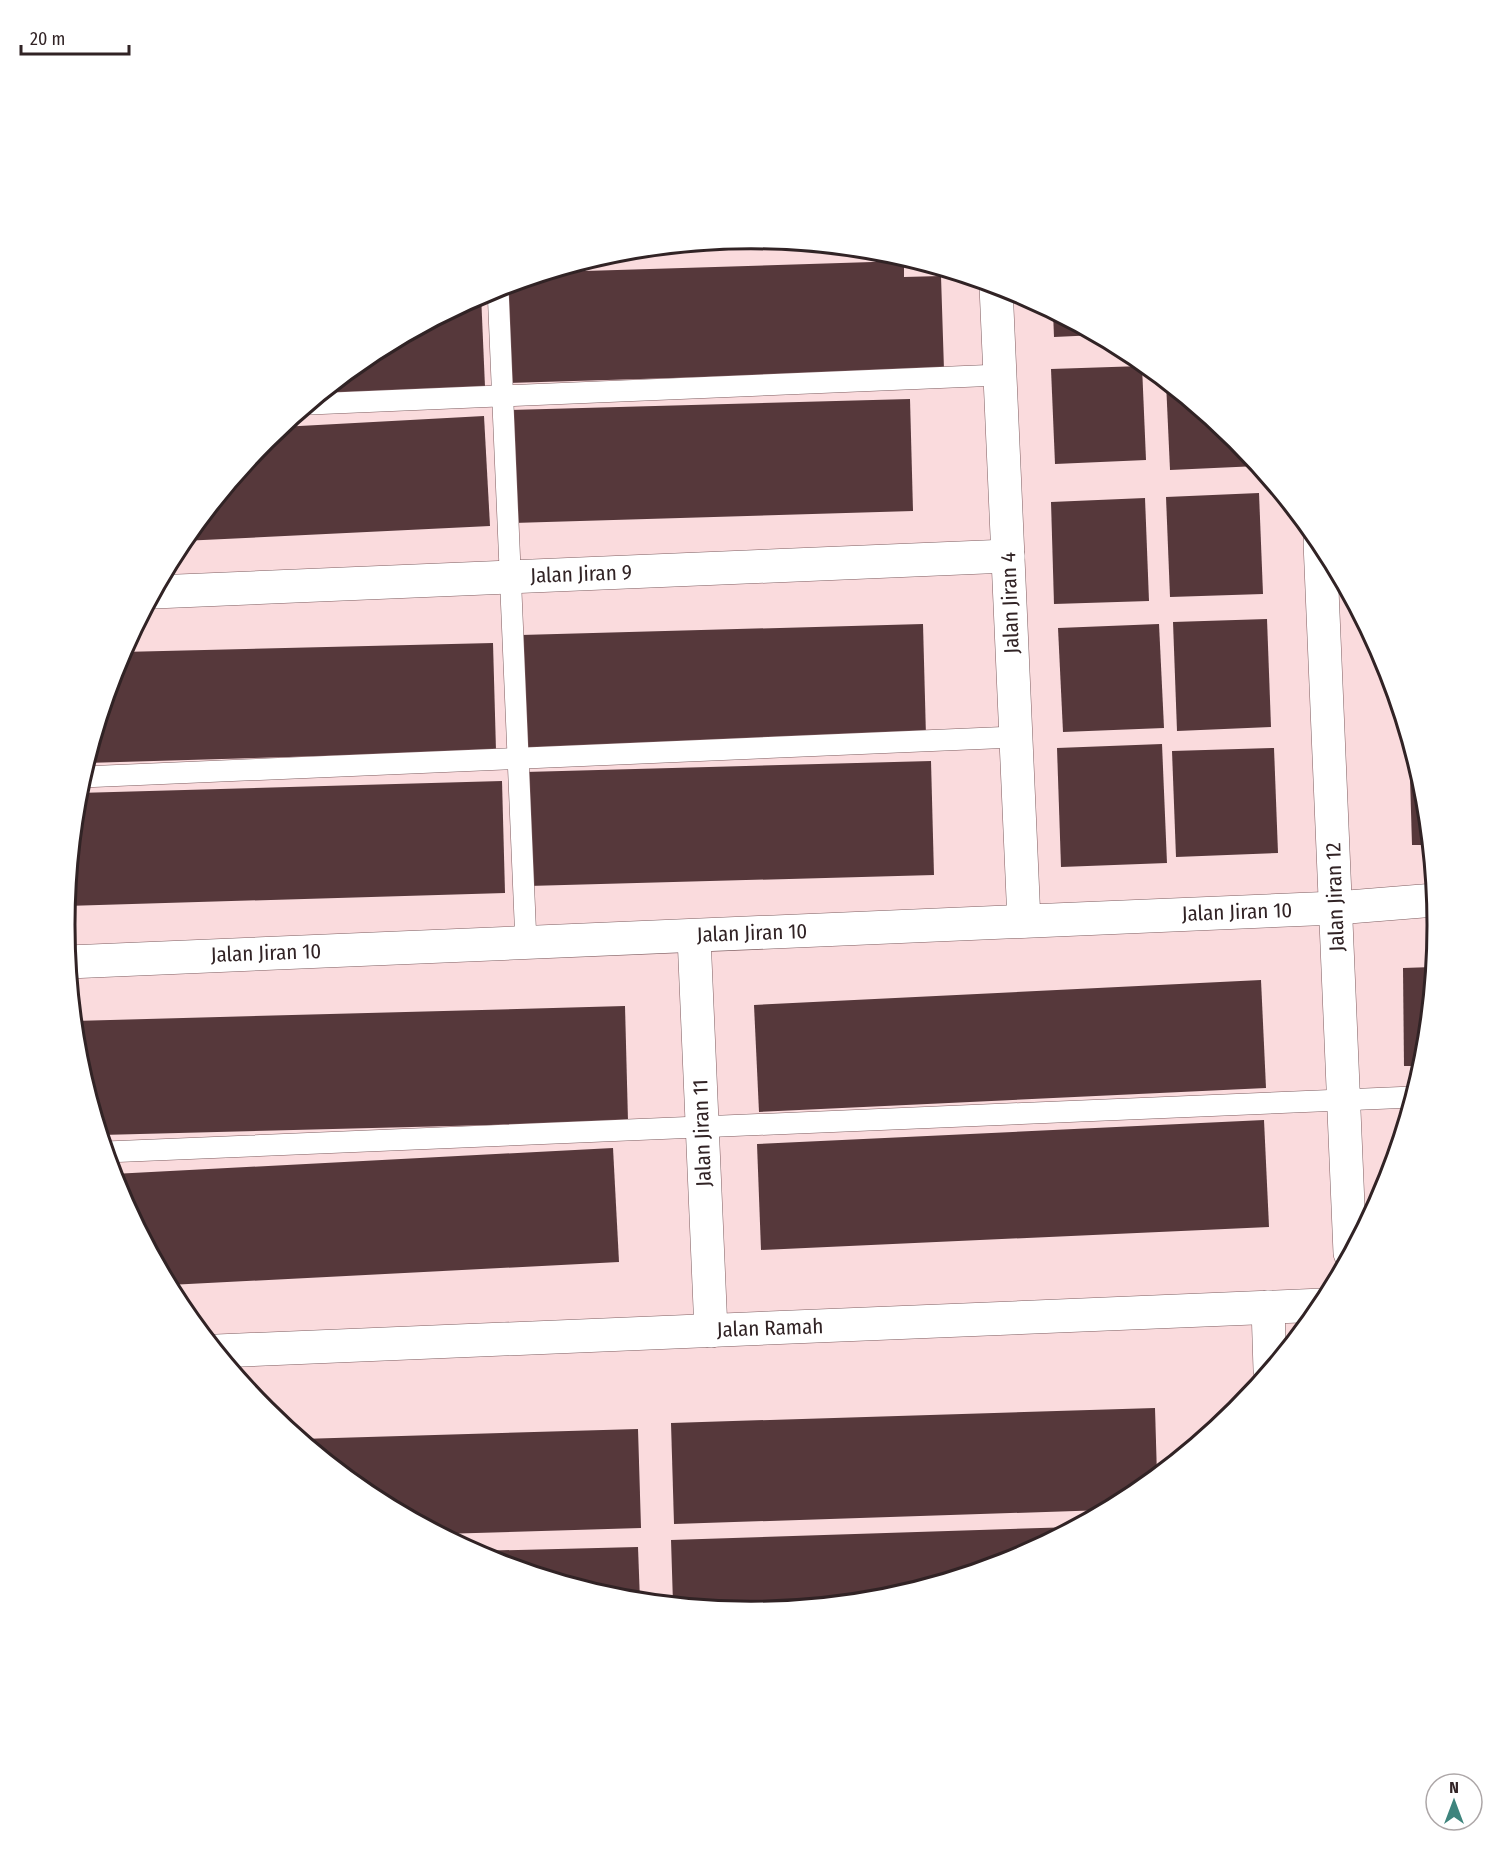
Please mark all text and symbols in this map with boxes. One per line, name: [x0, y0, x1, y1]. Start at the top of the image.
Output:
scale bar: [21, 18, 129, 56]
text: 20 m: [30, 28, 65, 50]
street label: Jalan Jiran 4: [995, 552, 1025, 654]
street label: Jalan Jiran 9: [530, 559, 632, 589]
street label: Jalan Jiran 12: [1320, 842, 1350, 952]
street label: Jalan Jiran 10: [1181, 897, 1293, 927]
street label: Jalan Jiran 10: [696, 918, 808, 948]
street label: Jalan Jiran 10: [210, 938, 322, 968]
street label: Jalan Jiran 11: [687, 1079, 717, 1187]
street label: Jalan Ramah: [716, 1313, 824, 1343]
north arrow: [1424, 1772, 1484, 1832]
text: N: [1449, 1778, 1459, 1797]

